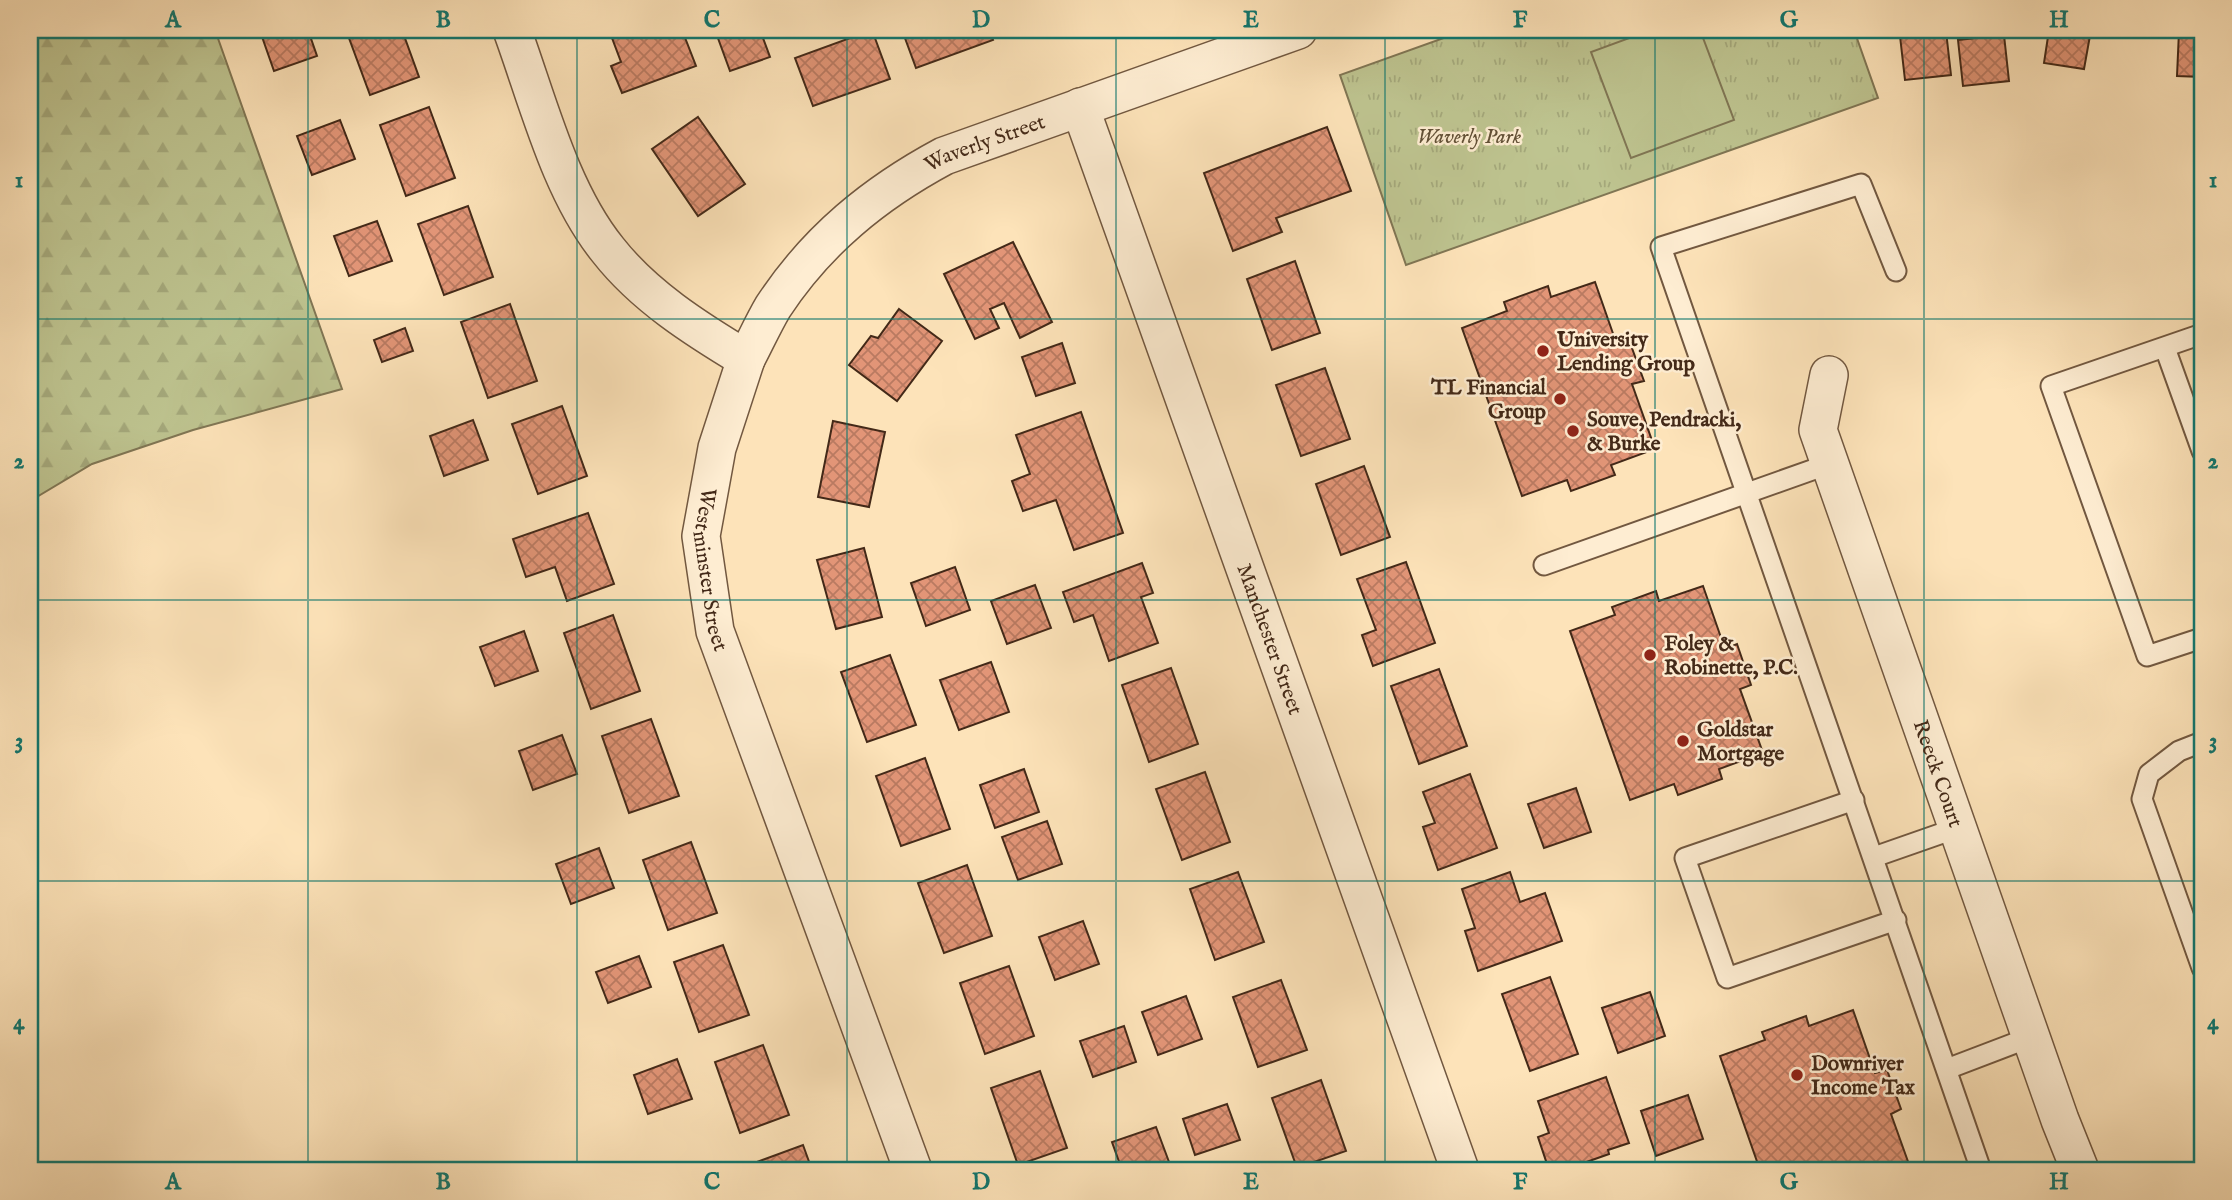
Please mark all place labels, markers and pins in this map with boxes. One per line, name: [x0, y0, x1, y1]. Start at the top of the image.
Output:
place label: University Lending Group: [1556, 327, 1695, 378]
marker: University Lending Group: [1535, 343, 1551, 359]
place label: TL Financial Group: [1430, 375, 1547, 426]
marker: TL Financial Group: [1552, 391, 1568, 407]
place label: Souve, Pendracki, & Burke: [1587, 407, 1741, 458]
marker: Souve, Pendracki, & Burke: [1565, 423, 1581, 439]
place label: Foley & Robinette, P.C.: [1664, 631, 1798, 682]
marker: Foley & Robinette, P.C.: [1642, 647, 1658, 663]
place label: Goldstar Mortgage: [1697, 717, 1785, 768]
marker: Goldstar Mortgage: [1675, 733, 1691, 749]
place label: Downriver Income Tax: [1811, 1051, 1916, 1102]
marker: Downriver Income Tax: [1789, 1067, 1805, 1083]

